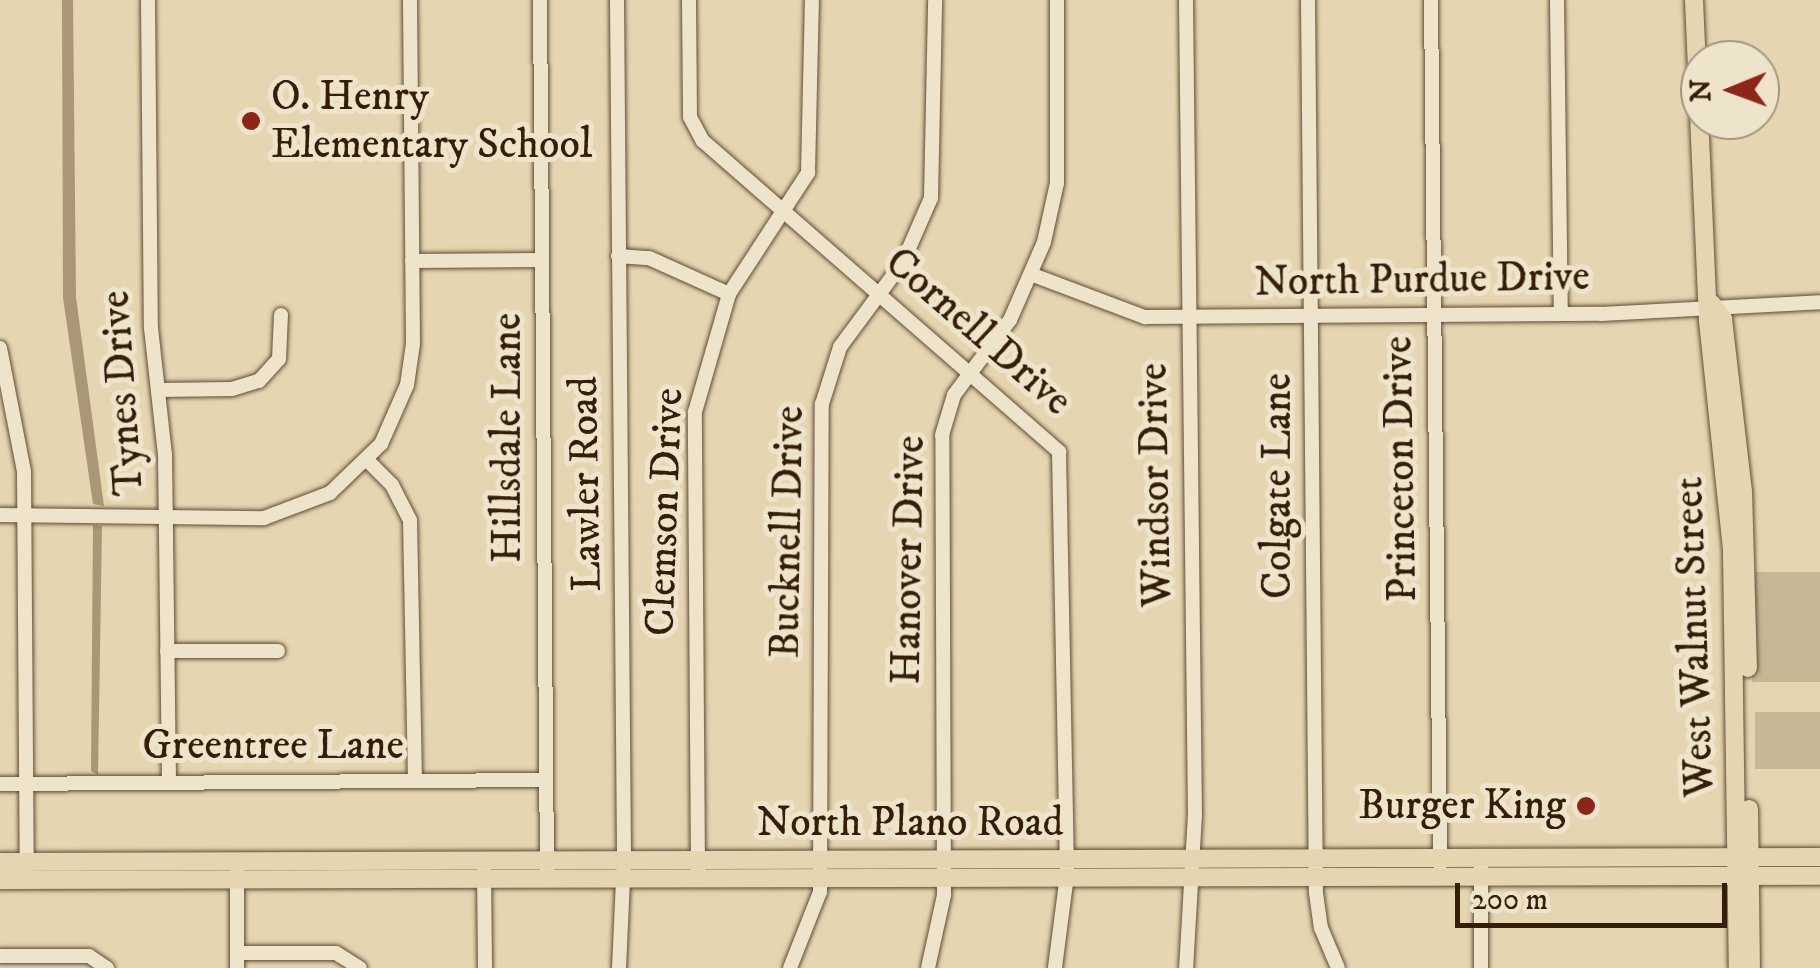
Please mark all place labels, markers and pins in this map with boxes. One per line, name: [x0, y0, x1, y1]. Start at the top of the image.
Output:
place label: O. Henry Elementary School: [271, 72, 592, 170]
marker: O. Henry Elementary School: [240, 110, 262, 132]
place label: Burger King: [1358, 781, 1566, 831]
marker: Burger King: [1575, 795, 1597, 817]

